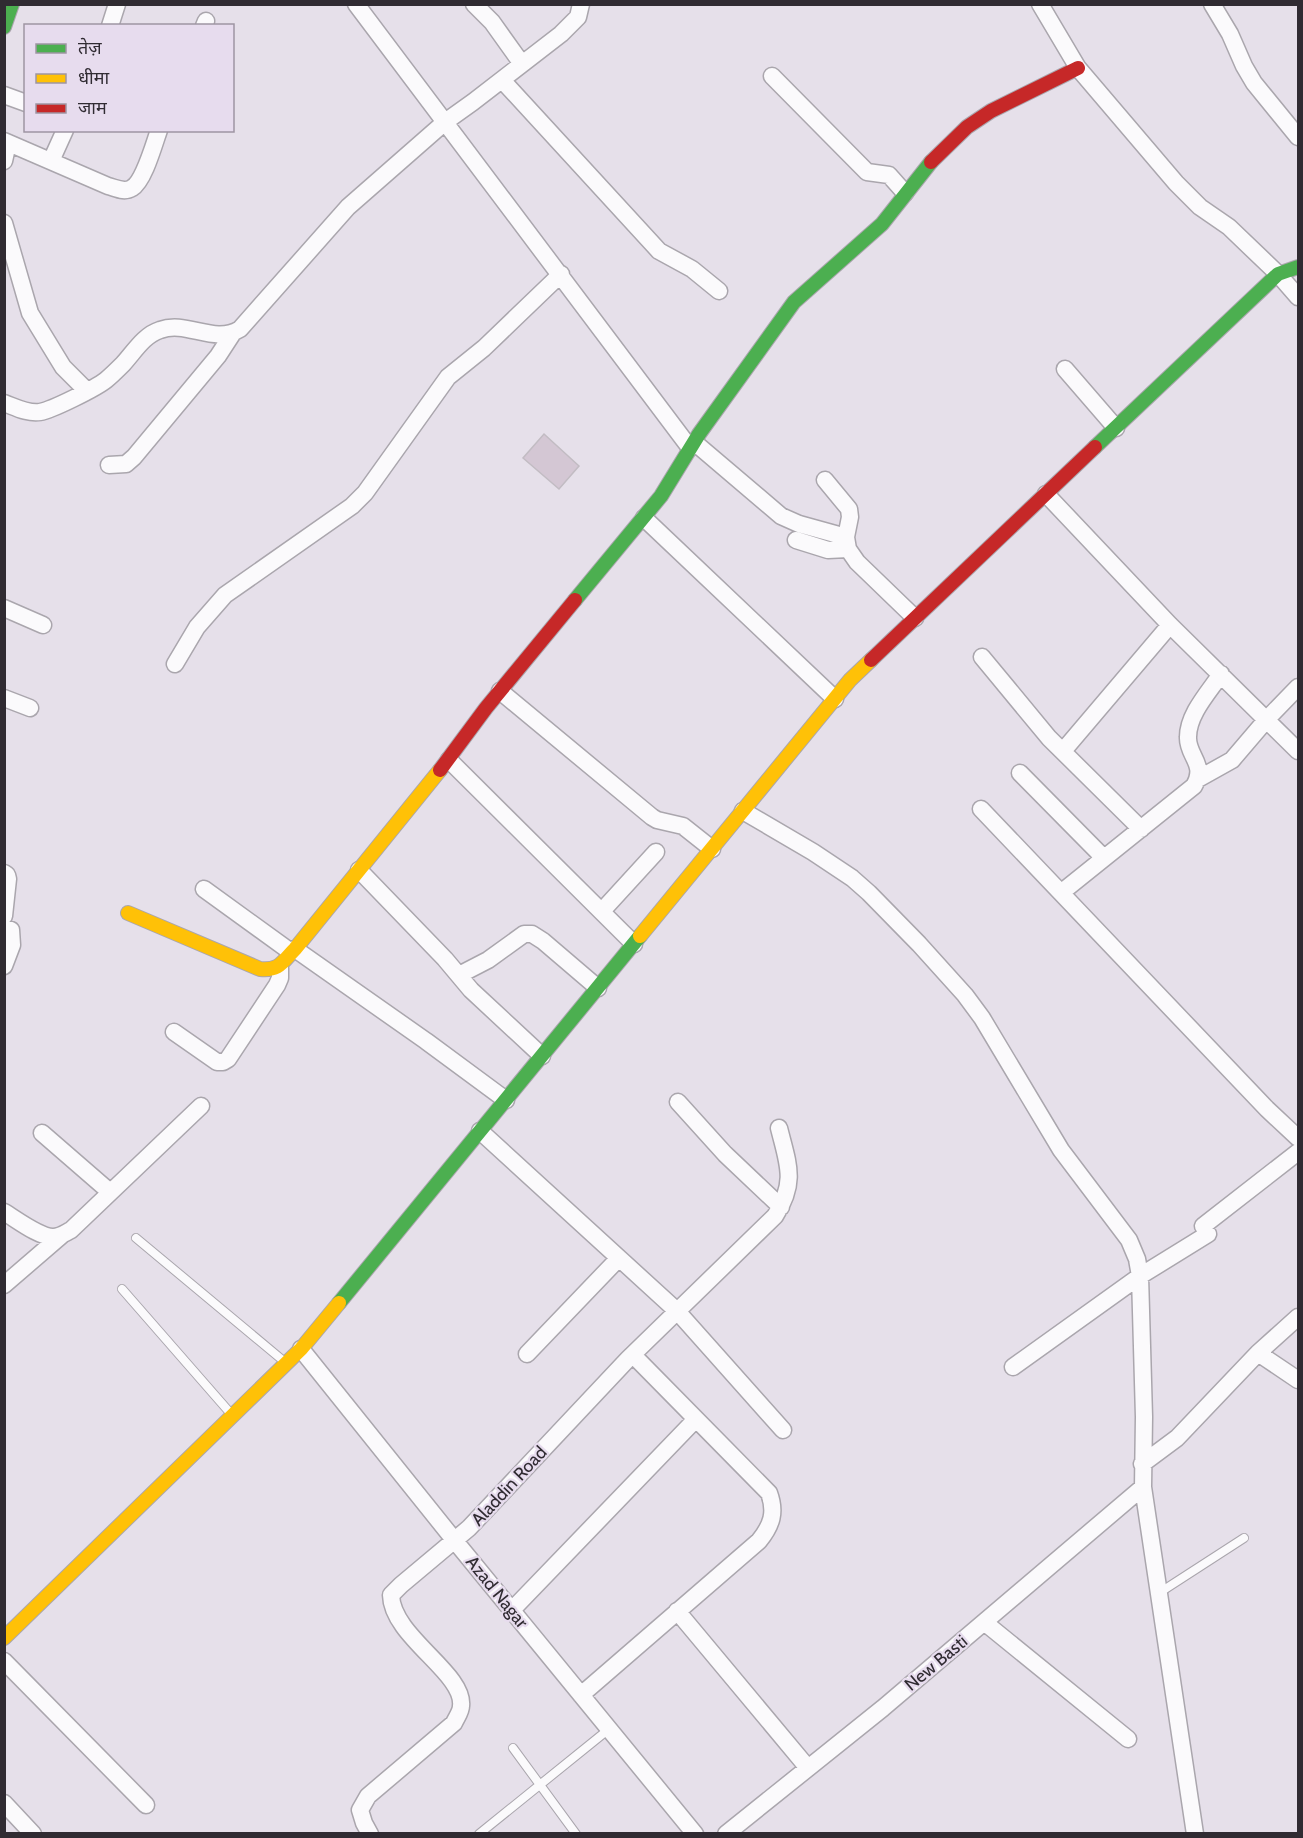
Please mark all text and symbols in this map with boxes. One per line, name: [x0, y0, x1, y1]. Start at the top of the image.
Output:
legend: [24, 24, 234, 132]
text: तेज़: [78, 37, 102, 59]
text: धीमा: [78, 67, 109, 89]
text: जाम: [78, 97, 108, 119]
street label: Aladdin Road: [467, 1442, 551, 1530]
street label: Azad Nagar: [461, 1551, 533, 1633]
street label: New Basti: [900, 1630, 972, 1696]

